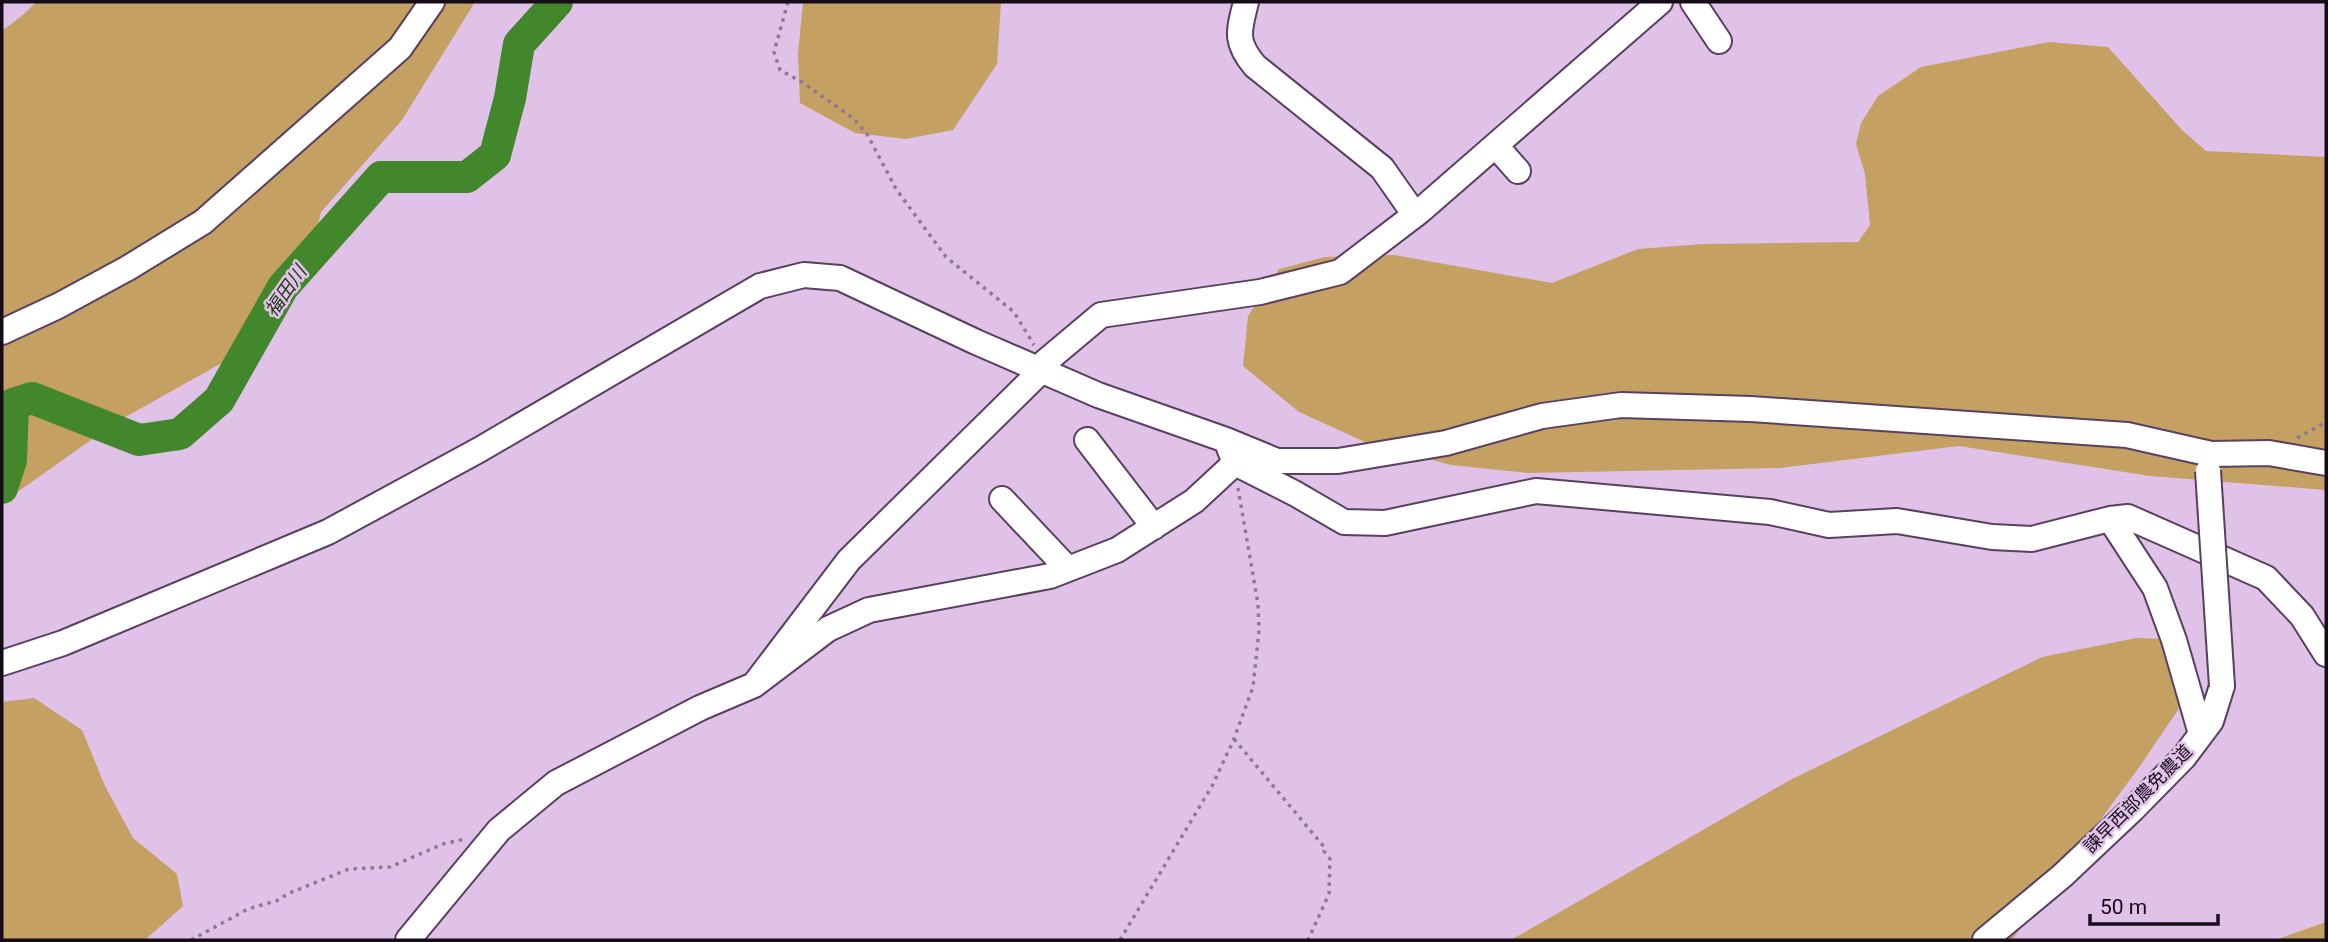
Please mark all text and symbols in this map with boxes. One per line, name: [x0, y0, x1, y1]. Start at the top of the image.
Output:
water label: 福田川: [260, 260, 312, 321]
street label: 諫早西部農免農道: [2079, 740, 2196, 857]
scale bar: [2090, 883, 2218, 927]
text: 50 m: [2100, 895, 2147, 919]

